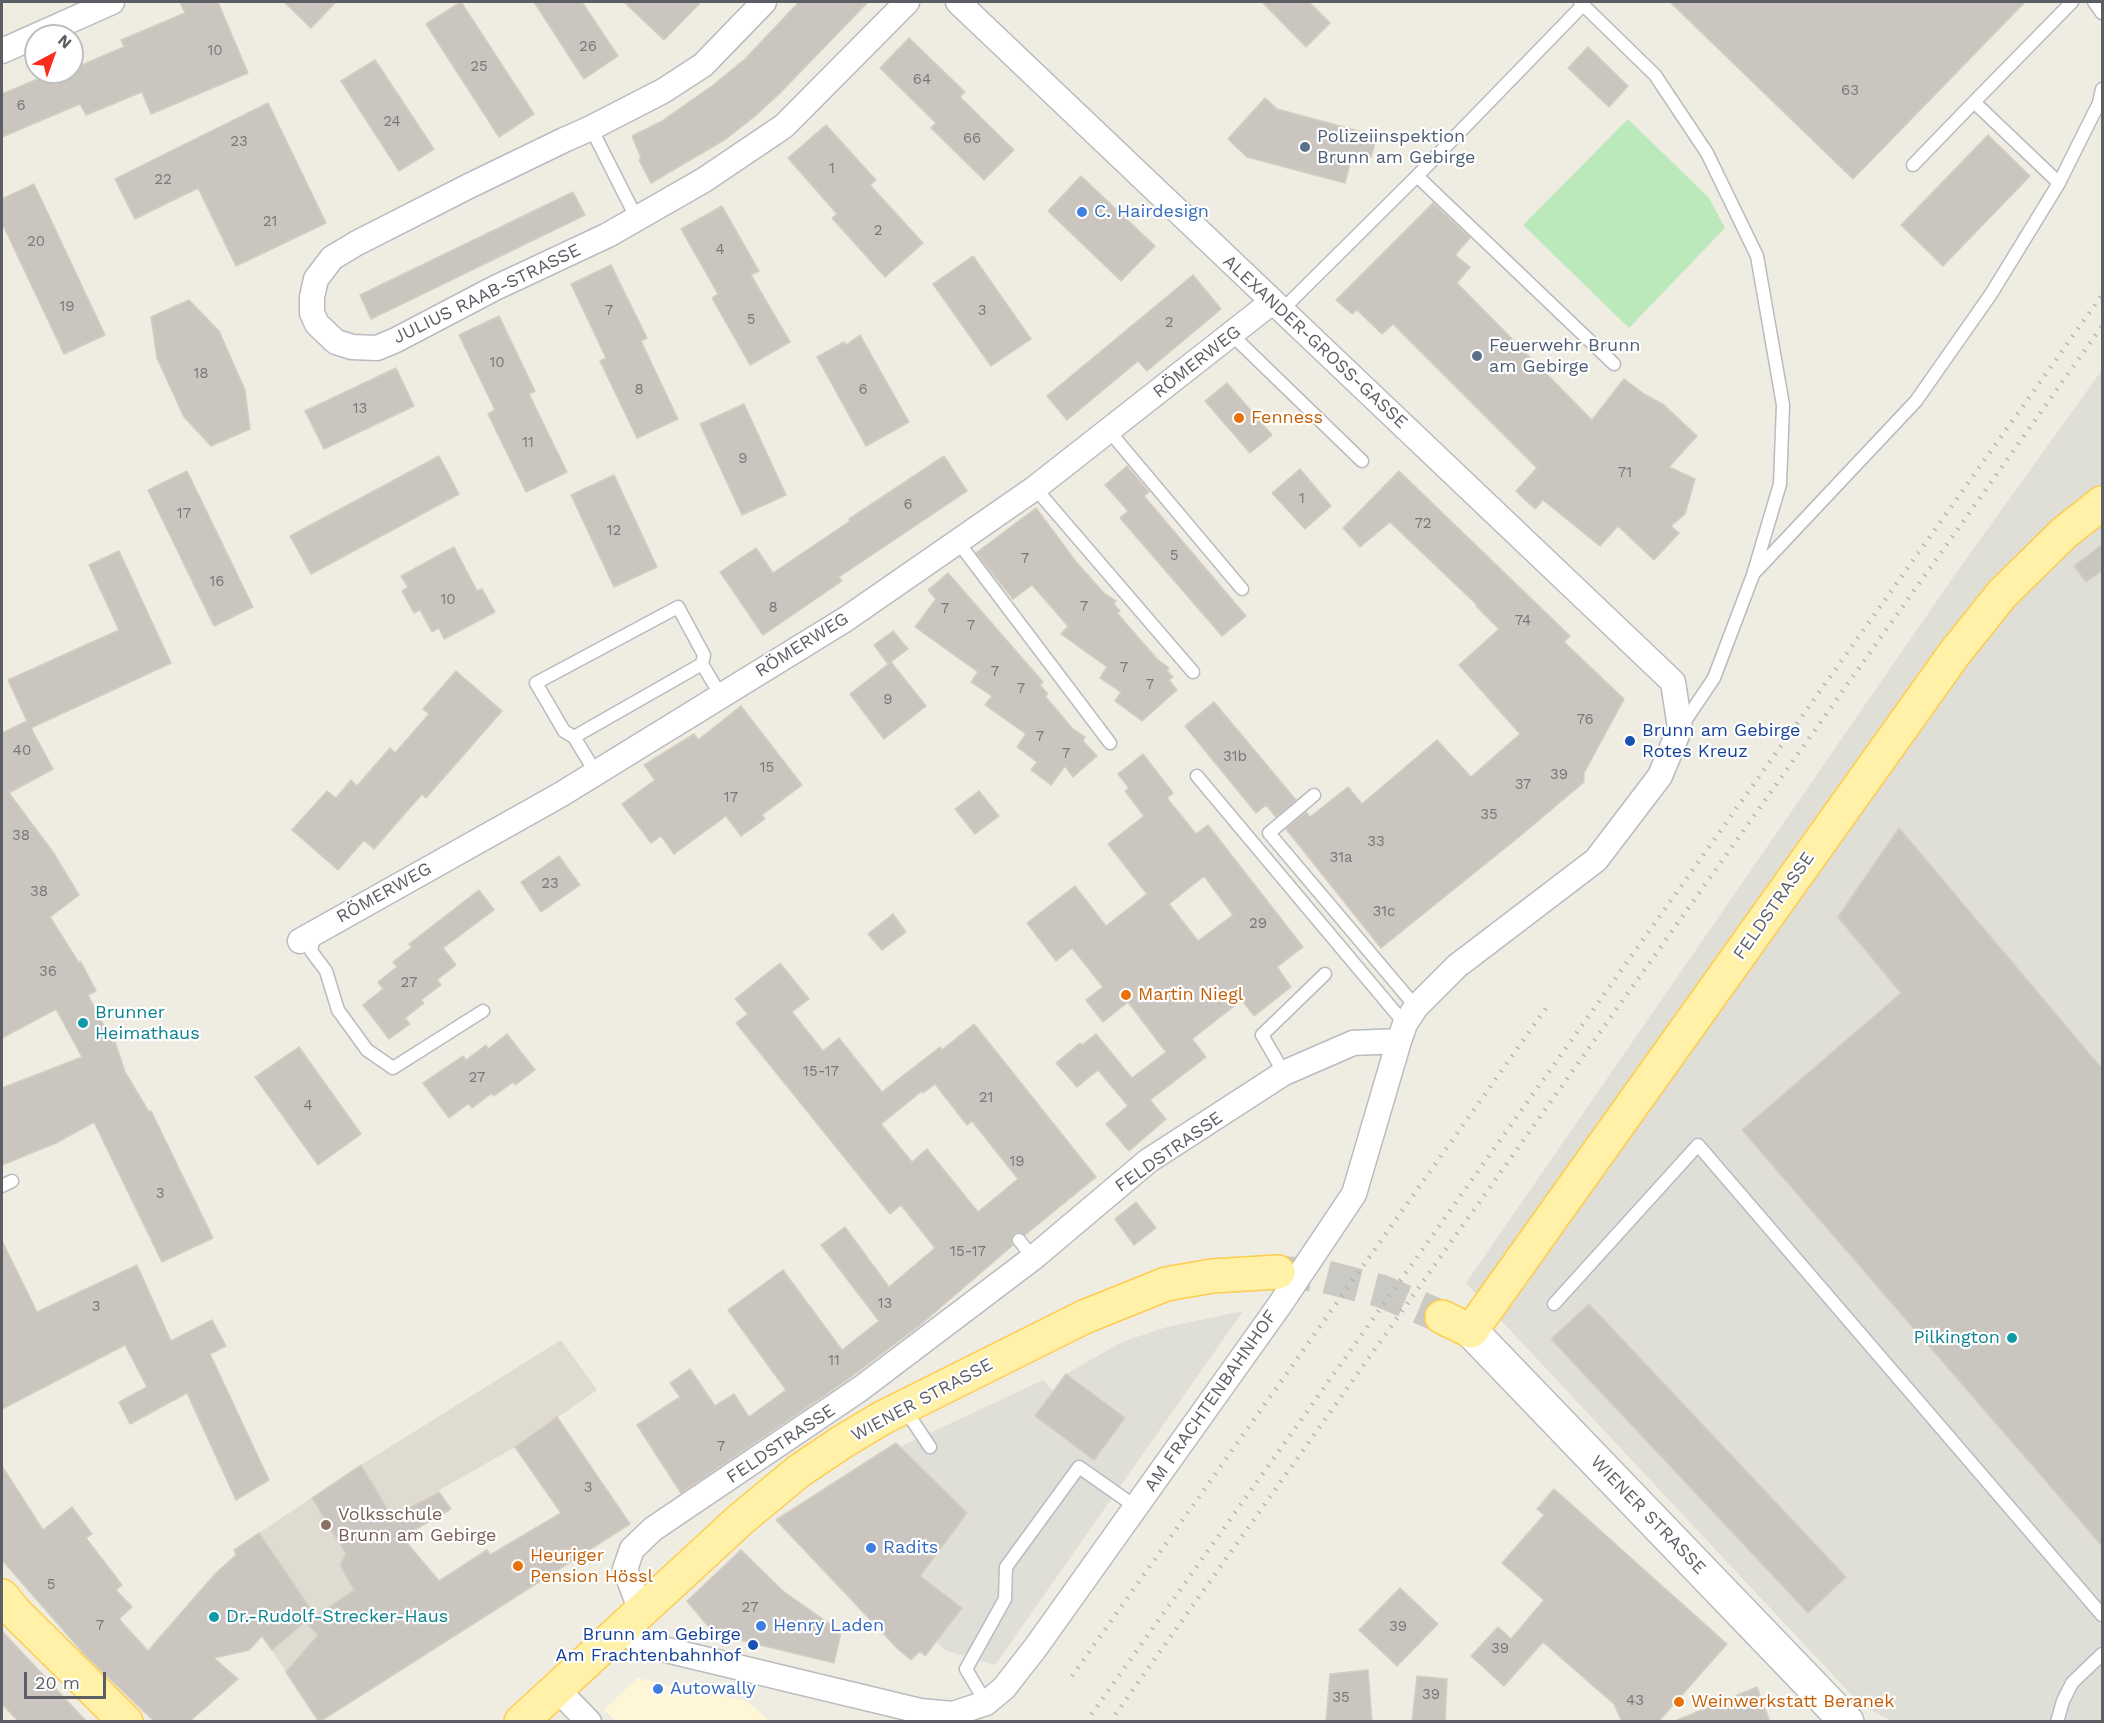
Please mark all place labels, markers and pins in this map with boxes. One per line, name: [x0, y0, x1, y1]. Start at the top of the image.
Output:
place label: Polizeiinspektion Brunn am Gebirge: [1317, 126, 1475, 168]
marker: Polizeiinspektion Brunn am Gebirge: [1298, 140, 1312, 154]
place label: C. Hairdesign: [1094, 201, 1209, 223]
marker: C. Hairdesign: [1075, 205, 1089, 219]
place label: Feuerwehr Brunn am Gebirge: [1489, 335, 1640, 378]
marker: Feuerwehr Brunn am Gebirge: [1470, 349, 1484, 363]
place label: Fenness: [1251, 407, 1323, 429]
marker: Fenness: [1232, 411, 1246, 425]
place label: Brunn am Gebirge Rotes Kreuz: [1642, 720, 1800, 762]
marker: Brunn am Gebirge Rotes Kreuz: [1623, 734, 1637, 748]
place label: Martin Niegl: [1138, 984, 1243, 1006]
marker: Martin Niegl: [1119, 988, 1133, 1002]
place label: Brunner Heimathaus: [95, 1002, 200, 1044]
marker: Brunner Heimathaus: [76, 1016, 90, 1030]
place label: Pilkington: [1914, 1327, 2000, 1349]
marker: Pilkington: [2005, 1331, 2019, 1345]
place label: Volksschule Brunn am Gebirge: [338, 1504, 496, 1546]
marker: Volksschule Brunn am Gebirge: [319, 1518, 333, 1532]
place label: Radits: [883, 1537, 938, 1559]
marker: Radits: [864, 1541, 878, 1555]
place label: Heuriger Pension Hössl: [530, 1545, 653, 1588]
marker: Heuriger Pension Hössl: [511, 1559, 525, 1573]
place label: Dr.-Rudolf-Strecker-Haus: [226, 1606, 448, 1628]
marker: Dr.-Rudolf-Strecker-Haus: [207, 1610, 221, 1624]
place label: Henry Laden: [773, 1615, 884, 1637]
marker: Henry Laden: [754, 1619, 768, 1633]
place label: Brunn am Gebirge Am Frachtenbahnhof: [556, 1624, 741, 1666]
marker: Brunn am Gebirge Am Frachtenbahnhof: [746, 1638, 760, 1652]
place label: Autowally: [670, 1678, 756, 1700]
marker: Autowally: [651, 1682, 665, 1696]
place label: Weinwerkstatt Beranek: [1691, 1691, 1894, 1713]
marker: Weinwerkstatt Beranek: [1672, 1695, 1686, 1709]

